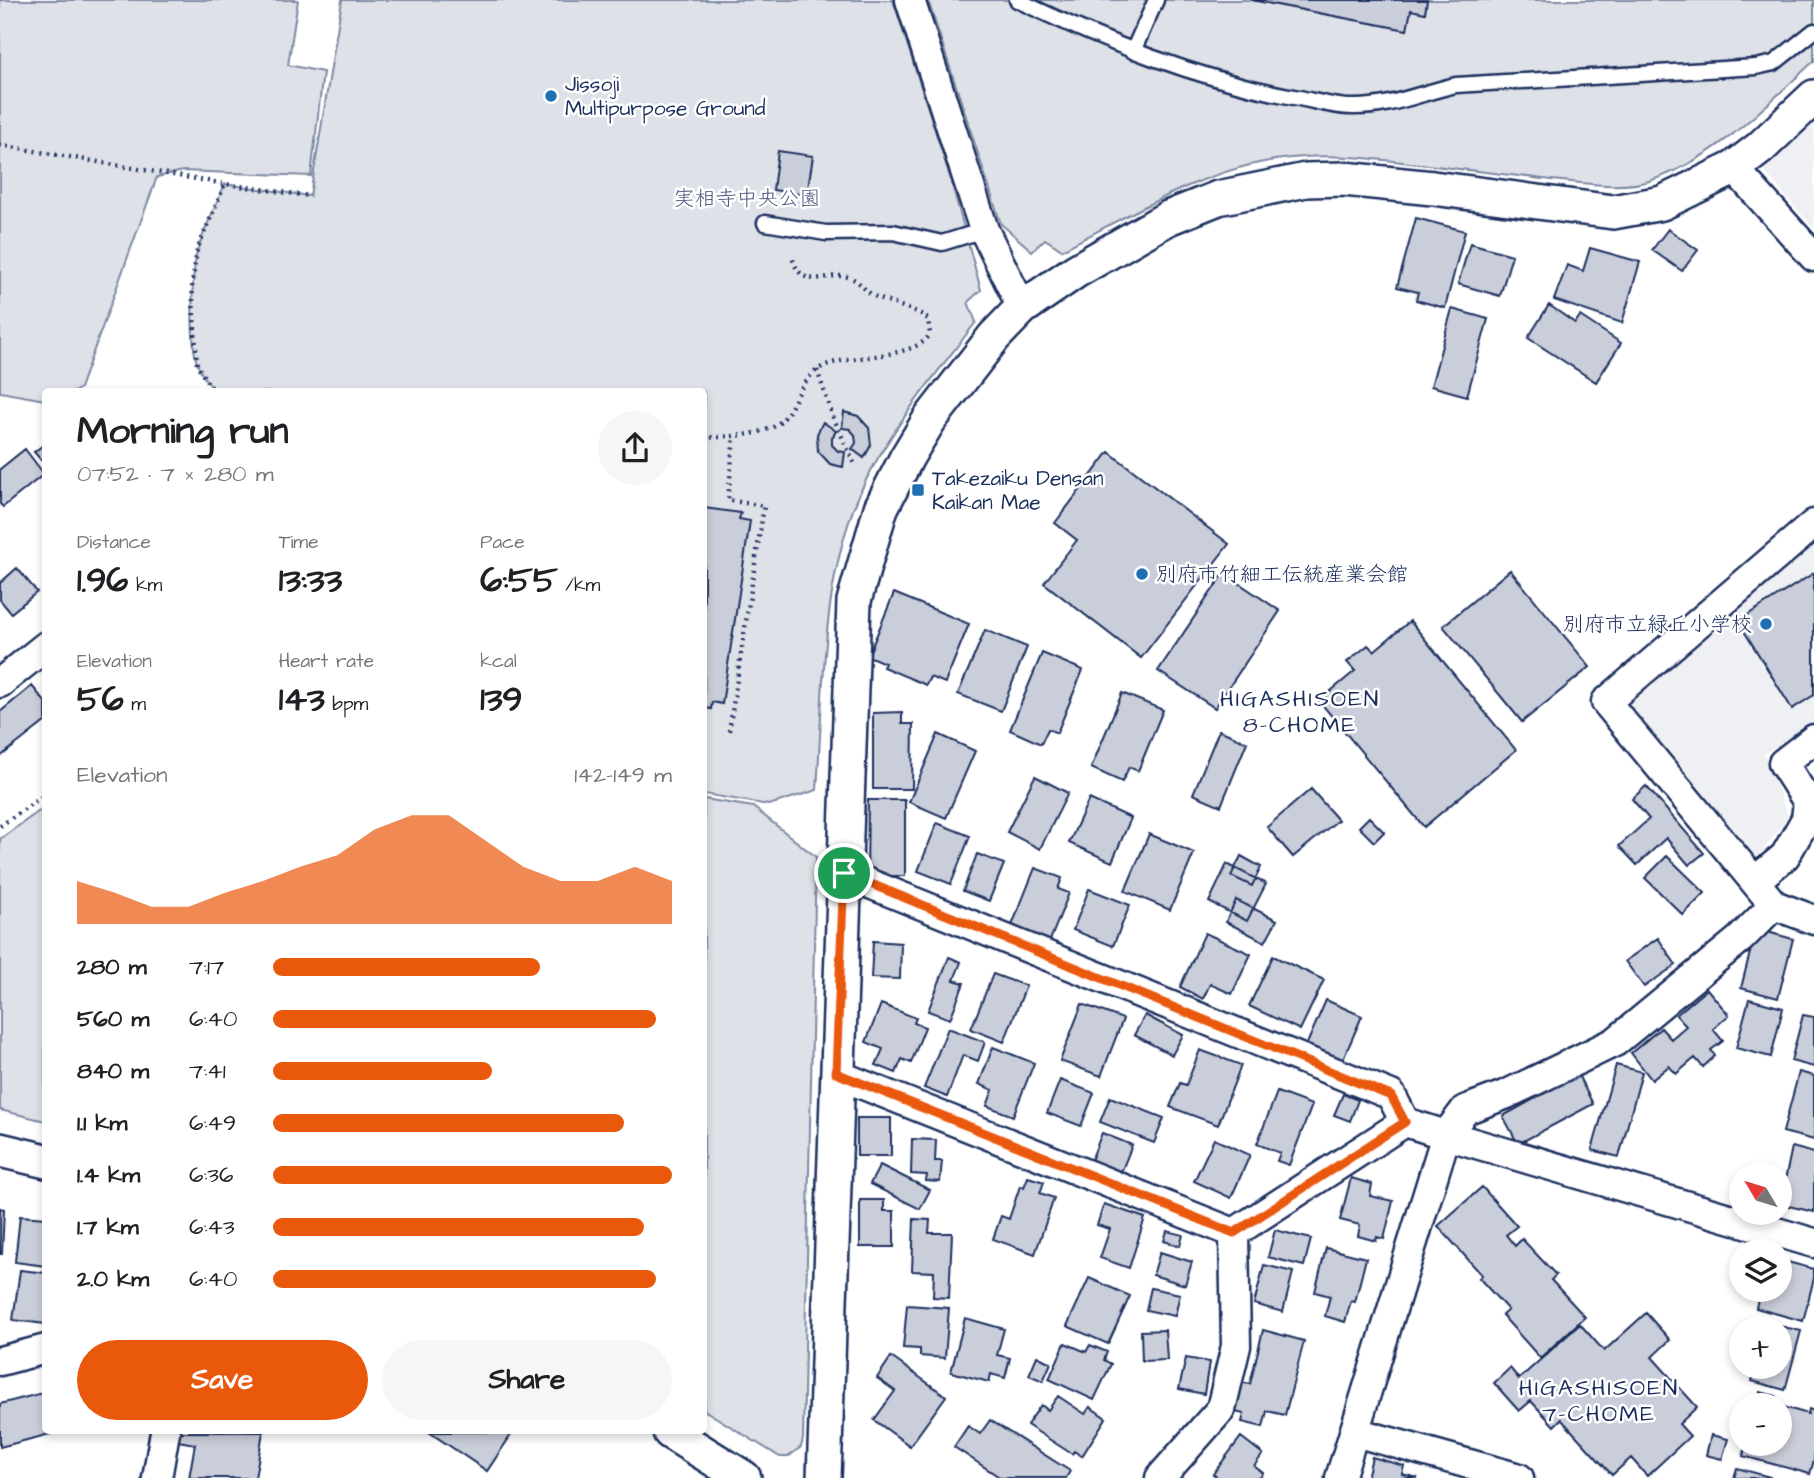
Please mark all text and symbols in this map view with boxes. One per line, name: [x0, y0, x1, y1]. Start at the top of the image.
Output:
place label: Jissoji Multipurpose Ground: [565, 70, 766, 124]
marker: Jissoji Multipurpose Ground: [543, 88, 559, 104]
park label: 実相寺中央公園: [674, 184, 821, 213]
text: Morning run: [77, 406, 289, 458]
button: share: [598, 411, 672, 485]
text: 07:52 · 7 × 280 m: [77, 458, 274, 490]
place label: Takezaiku Densan Kaikan Mae: [932, 464, 1103, 517]
marker: Takezaiku Densan Kaikan Mae: [910, 482, 926, 498]
text: Distance: [77, 529, 151, 556]
text: Time: [279, 529, 318, 556]
text: Pace: [480, 529, 524, 556]
text: 1.96: [77, 556, 128, 605]
text: 13:33: [279, 556, 342, 605]
text: 6:55: [480, 556, 558, 605]
place label: 別府市竹細工伝統産業会館: [1156, 560, 1408, 589]
marker: 別府市竹細工伝統産業会館: [1134, 566, 1150, 582]
text: km: [128, 572, 162, 599]
text: /km: [558, 572, 600, 599]
place label: 別府市立緑丘小学校: [1563, 610, 1752, 639]
marker: 別府市立緑丘小学校: [1758, 616, 1774, 632]
text: Elevation: [77, 648, 152, 675]
text: Heart rate: [279, 648, 374, 675]
text: kcal: [480, 648, 517, 675]
text: 56: [77, 675, 124, 724]
text: 143: [279, 675, 325, 724]
text: 139: [480, 675, 523, 724]
district label: HIGASHISOEN 8-CHOME: [1220, 683, 1380, 741]
text: m: [124, 691, 146, 718]
text: bpm: [325, 691, 368, 718]
text: Elevation: [77, 759, 168, 791]
text: 142–149 m: [574, 759, 672, 791]
pin: [814, 843, 874, 903]
icon: arrive: [825, 854, 863, 892]
text: 280 m: [77, 951, 147, 983]
text: 7:17: [189, 951, 224, 983]
text: 560 m: [77, 1003, 149, 1035]
text: 6:40: [189, 1003, 237, 1035]
text: 840 m: [77, 1055, 149, 1087]
text: 7:41: [189, 1055, 226, 1087]
text: 1.1 km: [77, 1107, 127, 1139]
text: 6:49: [189, 1107, 236, 1139]
text: 1.4 km: [77, 1159, 140, 1191]
text: 6:36: [189, 1159, 233, 1191]
north arrow: [1729, 1162, 1792, 1225]
map controls: [1729, 1162, 1792, 1456]
text: 1.7 km: [77, 1211, 139, 1243]
text: 6:43: [189, 1211, 235, 1243]
button: layers: [1729, 1239, 1792, 1302]
text: 2.0 km: [77, 1263, 149, 1295]
text: 6:40: [189, 1263, 237, 1295]
button: +: [1729, 1316, 1792, 1379]
button: Save: [77, 1340, 368, 1420]
button: Share: [382, 1340, 672, 1420]
district label: HIGASHISOEN 7-CHOME: [1519, 1372, 1679, 1430]
button: −: [1729, 1393, 1792, 1456]

